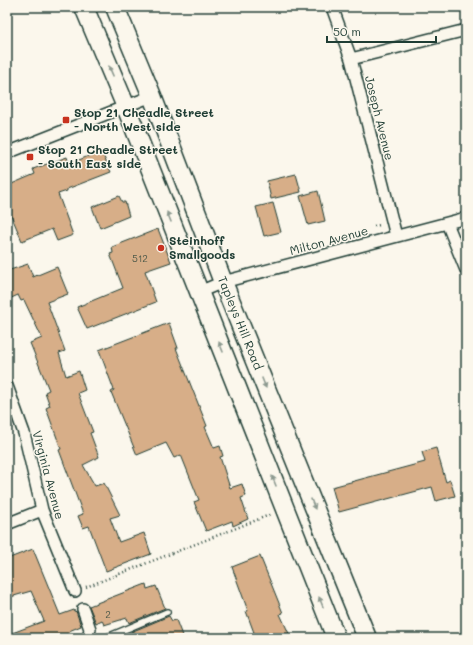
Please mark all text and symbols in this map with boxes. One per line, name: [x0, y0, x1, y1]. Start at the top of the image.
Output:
scale bar: [327, 18, 436, 44]
text: 50 m: [333, 23, 361, 39]
one-way arrow: [107, 64, 113, 76]
street label: Joseph Avenue: [362, 74, 398, 162]
place label: Stop 21 Cheadle Street - North West side: [74, 104, 214, 134]
marker: Stop 21 Cheadle Street - North West side: [61, 115, 71, 125]
place label: Stop 21 Cheadle Street - South East side: [38, 141, 178, 171]
marker: Stop 21 Cheadle Street - South East side: [25, 152, 35, 162]
one-way arrow: [166, 210, 172, 222]
street label: Milton Avenue: [288, 222, 370, 258]
place label: Steinhoff Smallgoods: [169, 232, 235, 262]
marker: Steinhoff Smallgoods: [156, 243, 166, 253]
house number: 512: [132, 251, 148, 265]
street label: Tapleys Hill Road: [215, 273, 267, 372]
one-way arrow: [217, 340, 223, 352]
one-way arrow: [262, 378, 268, 390]
street label: Virginia Avenue: [29, 429, 68, 521]
one-way arrow: [270, 474, 276, 486]
one-way arrow: [310, 498, 316, 510]
one-way arrow: [318, 595, 324, 607]
house number: 2: [105, 607, 111, 621]

